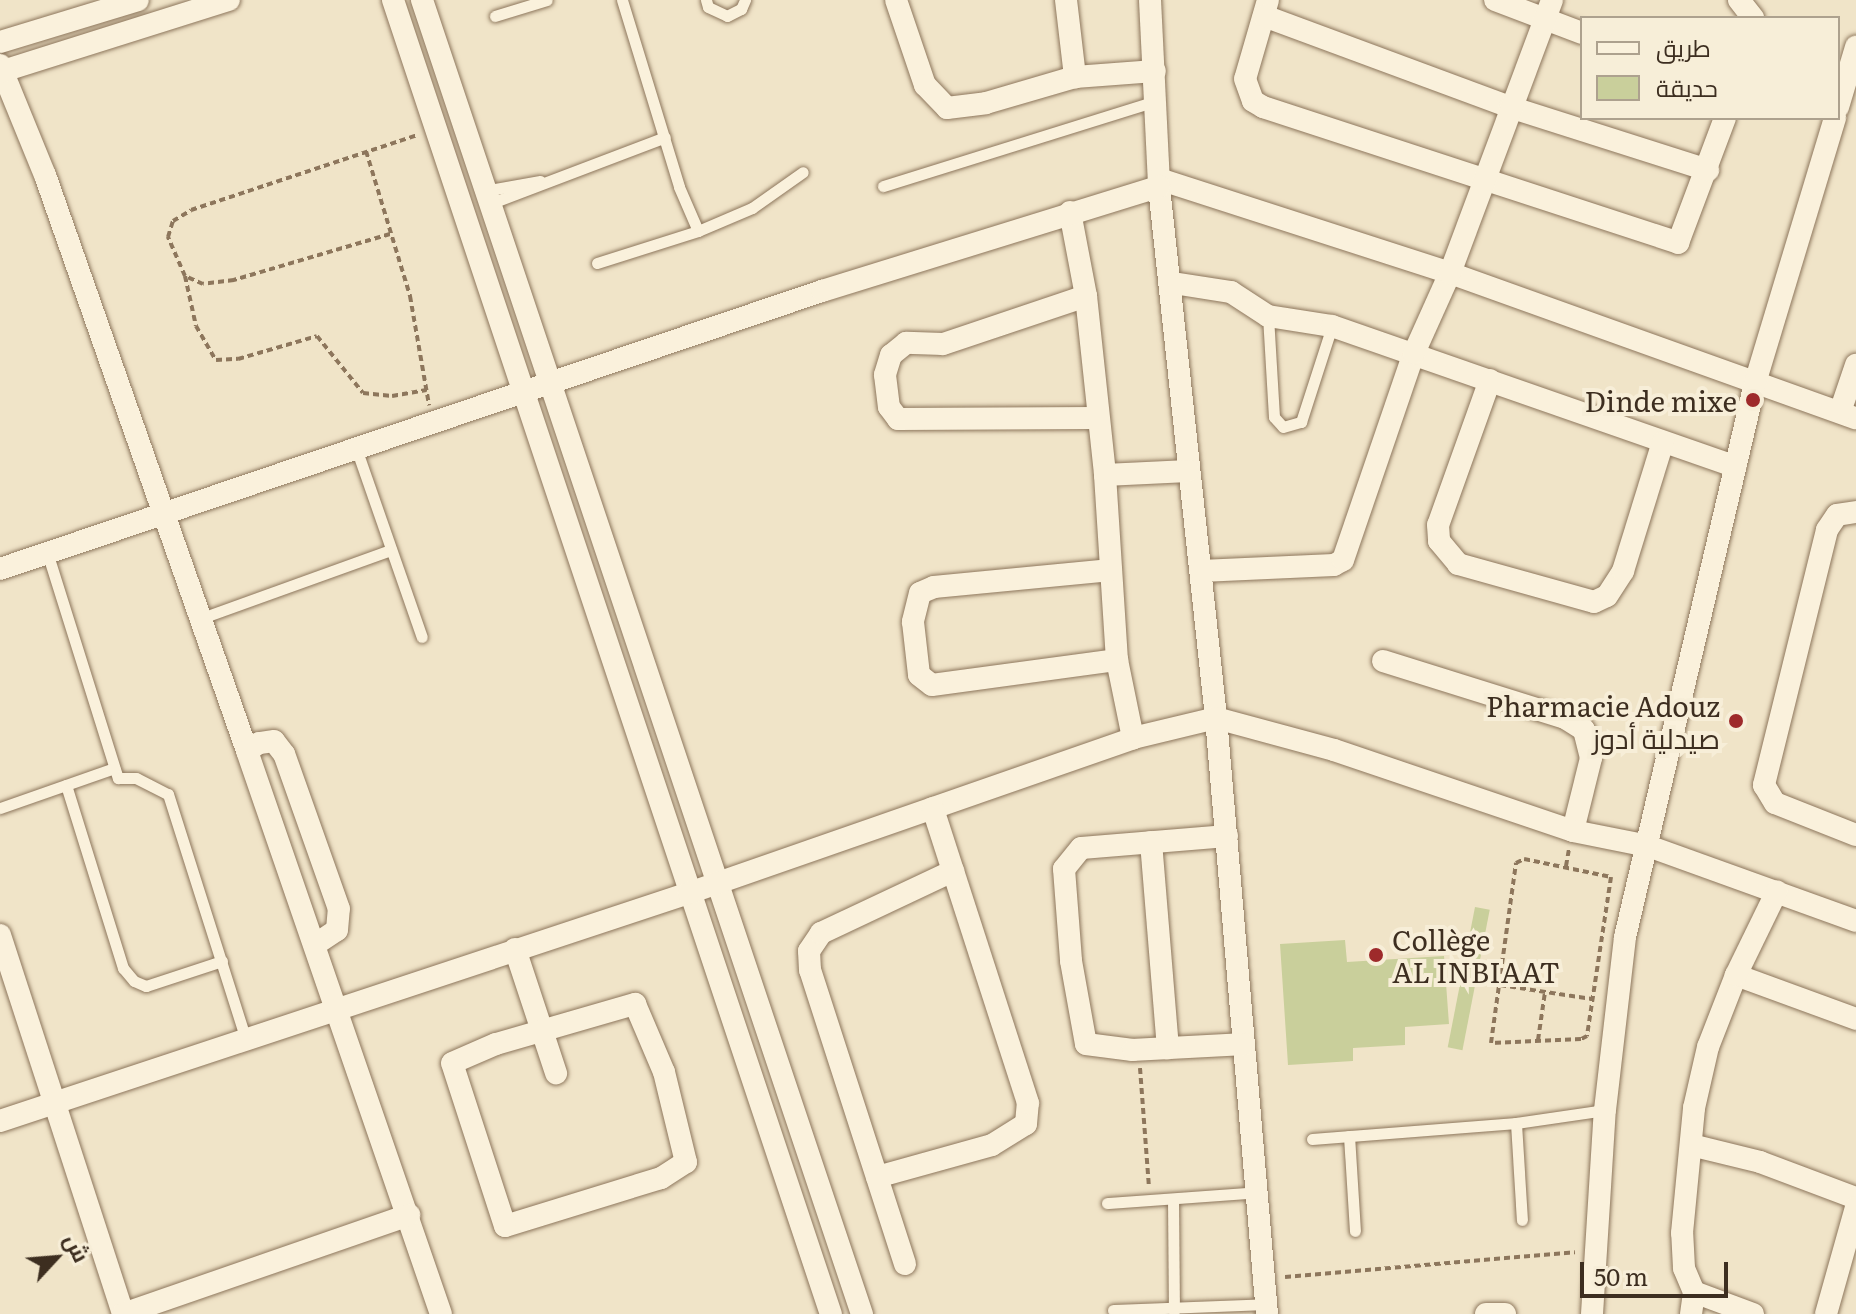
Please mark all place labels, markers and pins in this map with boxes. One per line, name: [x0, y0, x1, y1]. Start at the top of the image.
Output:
place label: Dinde mixe: [1584, 383, 1737, 417]
marker: Dinde mixe: [1744, 391, 1762, 409]
place label: Pharmacie Adouz صيدلية أدوز: [1486, 688, 1720, 754]
marker: Pharmacie Adouz صيدلية أدوز: [1727, 712, 1745, 730]
place label: Collège AL INBIAAT: [1392, 922, 1560, 988]
marker: Collège AL INBIAAT: [1367, 946, 1385, 964]

